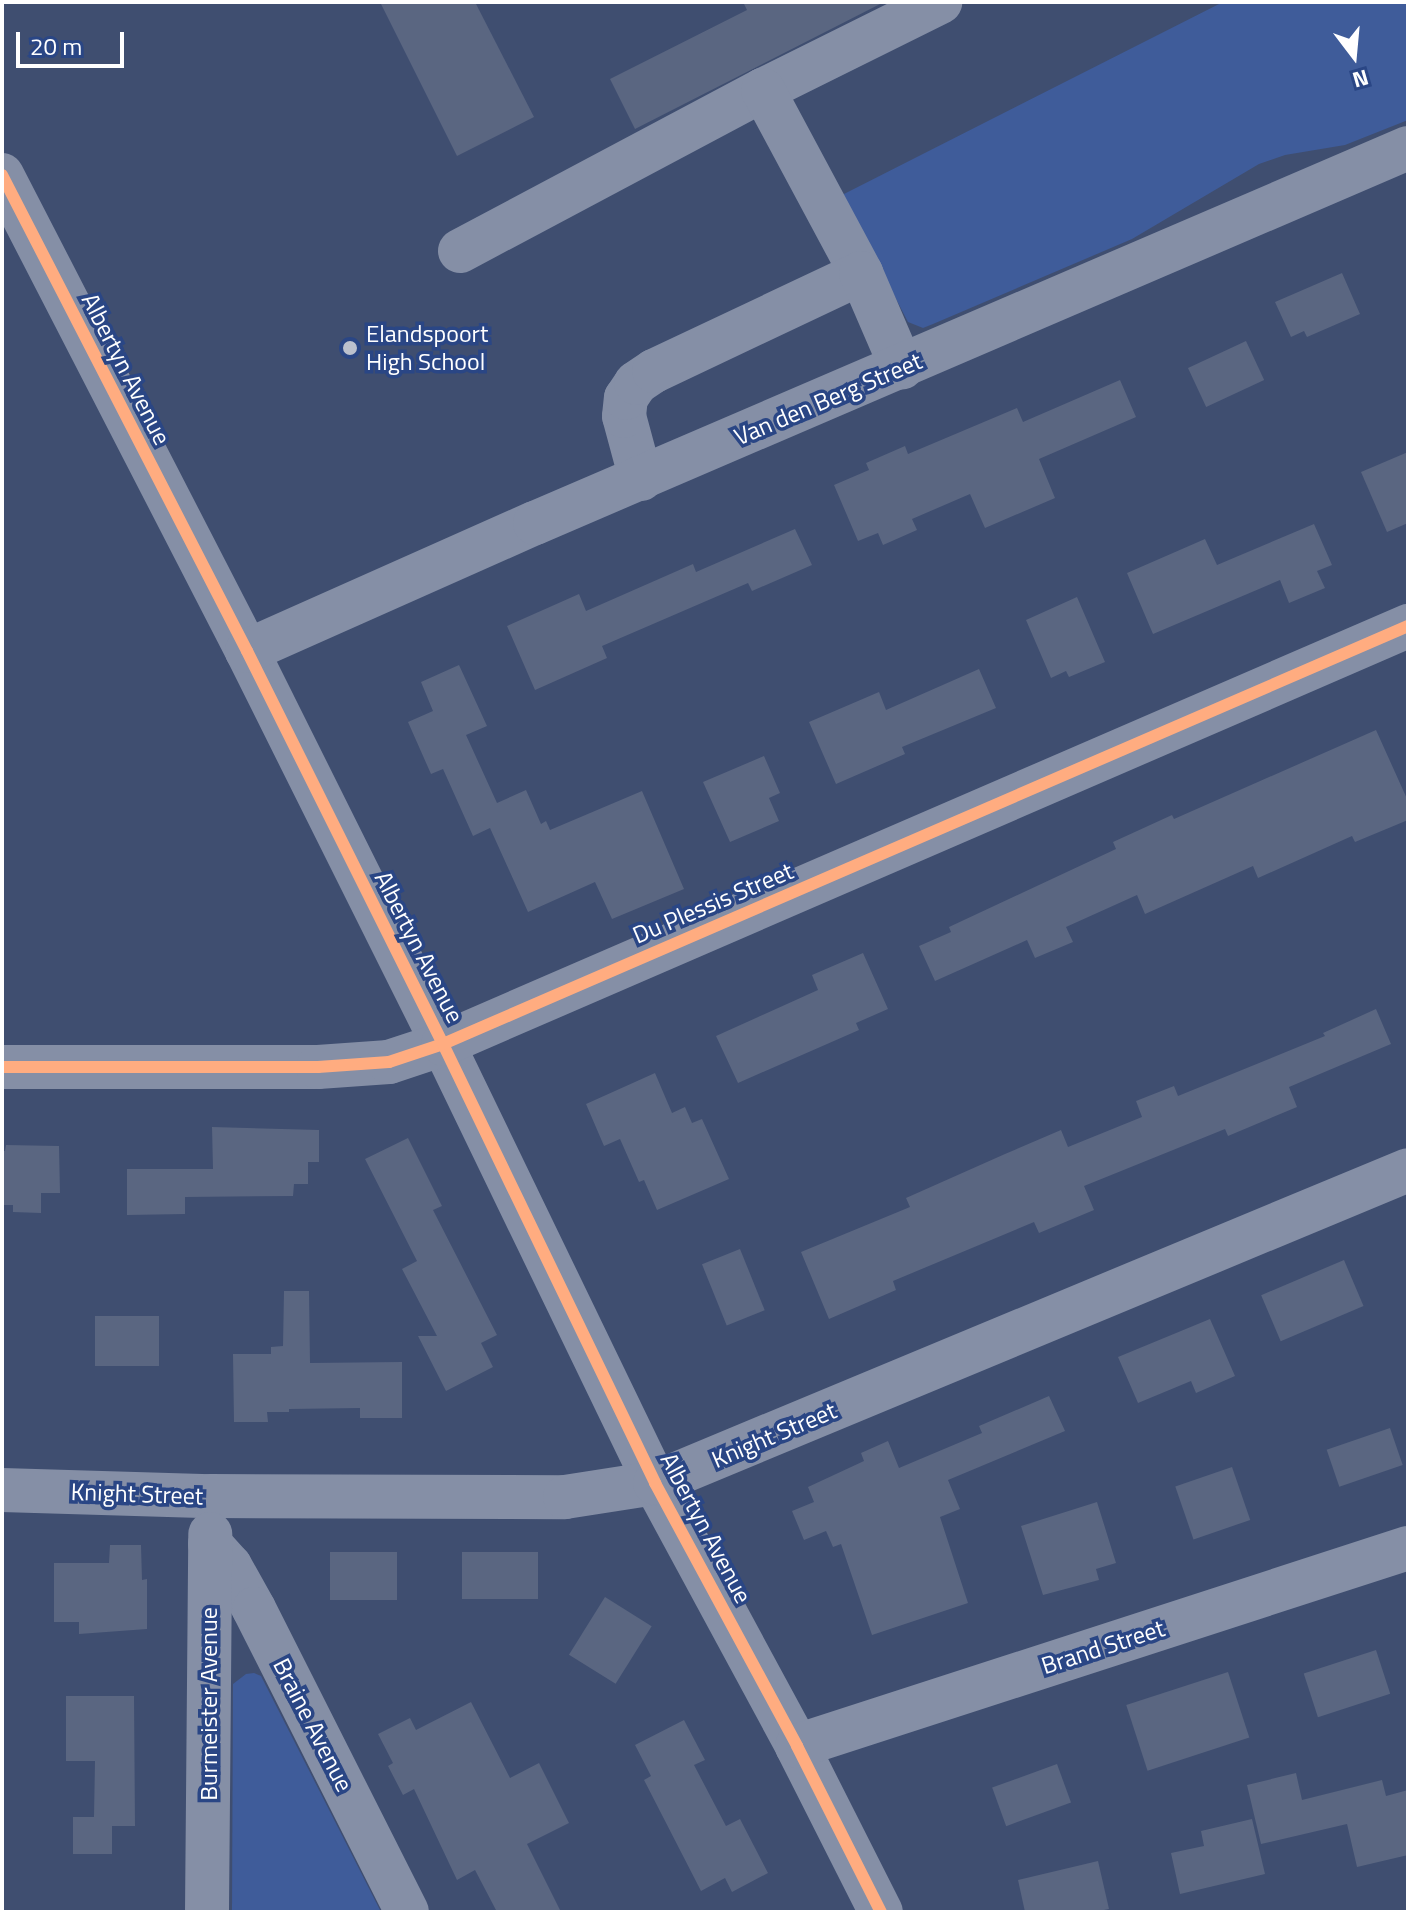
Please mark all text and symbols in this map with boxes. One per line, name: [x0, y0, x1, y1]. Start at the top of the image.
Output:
scale bar: [20, 16, 128, 66]
north arrow: [1314, 16, 1394, 96]
text: 20 m: [30, 28, 82, 64]
text: N: [1349, 61, 1373, 98]
street label: Albertyn Avenue: [75, 288, 177, 450]
place label: Elandspoort High School: [366, 320, 488, 376]
marker: Elandspoort High School: [341, 339, 359, 357]
street label: Van den Berg Street: [730, 346, 926, 452]
street label: Du Plessis Street: [629, 856, 797, 950]
street label: Albertyn Avenue: [368, 866, 470, 1028]
street label: Knight Street: [707, 1396, 841, 1474]
street label: Albertyn Avenue: [654, 1448, 758, 1608]
street label: Knight Street: [70, 1477, 204, 1511]
street label: Burmeister Avenue: [195, 1607, 223, 1801]
street label: Brand Street: [1038, 1614, 1168, 1680]
street label: Braine Avenue: [267, 1654, 359, 1796]

